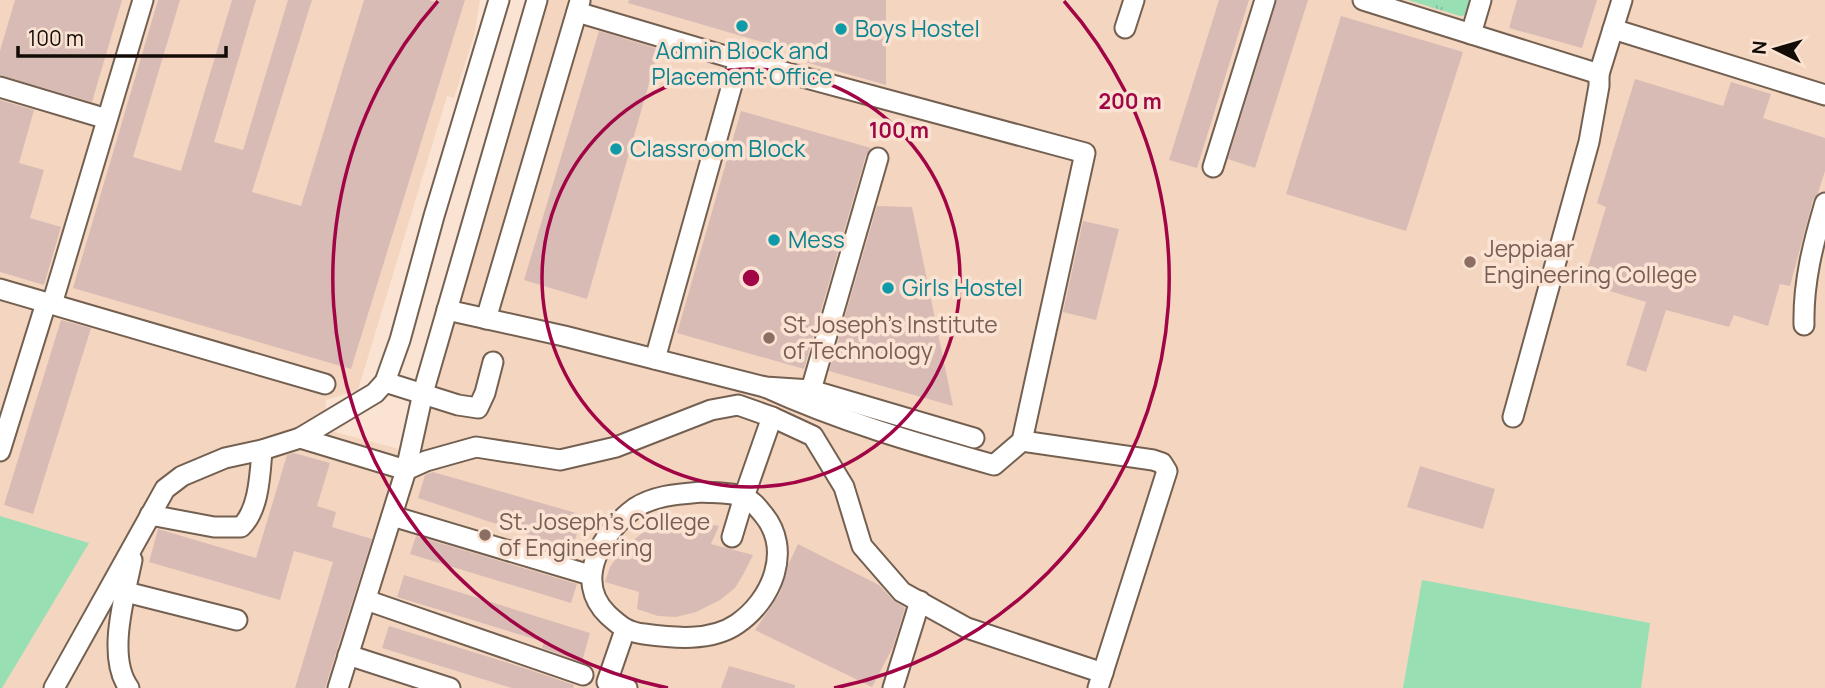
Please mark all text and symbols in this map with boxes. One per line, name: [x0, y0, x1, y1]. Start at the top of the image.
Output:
place label: Boys Hostel: [855, 12, 980, 44]
scale bar: [18, 14, 226, 58]
north arrow: [1741, 14, 1811, 84]
marker: Admin Block and Placement Office: [734, 18, 750, 34]
marker: Boys Hostel: [833, 21, 849, 37]
text: 100 m: [28, 24, 84, 52]
place label: Admin Block and Placement Office: [652, 34, 832, 92]
text: N: [1746, 40, 1773, 55]
text: 200 m: [1098, 87, 1162, 115]
text: 100 m: [869, 116, 929, 144]
place label: Classroom Block: [630, 132, 806, 164]
marker: Classroom Block: [608, 141, 624, 157]
place label: Mess: [788, 223, 845, 255]
marker: Mess: [766, 232, 782, 248]
place label: Jeppiaar Engineering College: [1484, 232, 1697, 290]
marker: Jeppiaar Engineering College: [1462, 254, 1478, 270]
centre of rings: [739, 266, 763, 290]
place label: Girls Hostel: [902, 271, 1023, 303]
marker: Girls Hostel: [880, 280, 896, 296]
place label: St Joseph's Institute of Technology: [783, 308, 998, 366]
marker: St Joseph's Institute of Technology: [761, 330, 777, 346]
place label: St. Joseph's College of Engineering: [499, 505, 710, 563]
marker: St. Joseph's College of Engineering: [477, 527, 493, 543]

